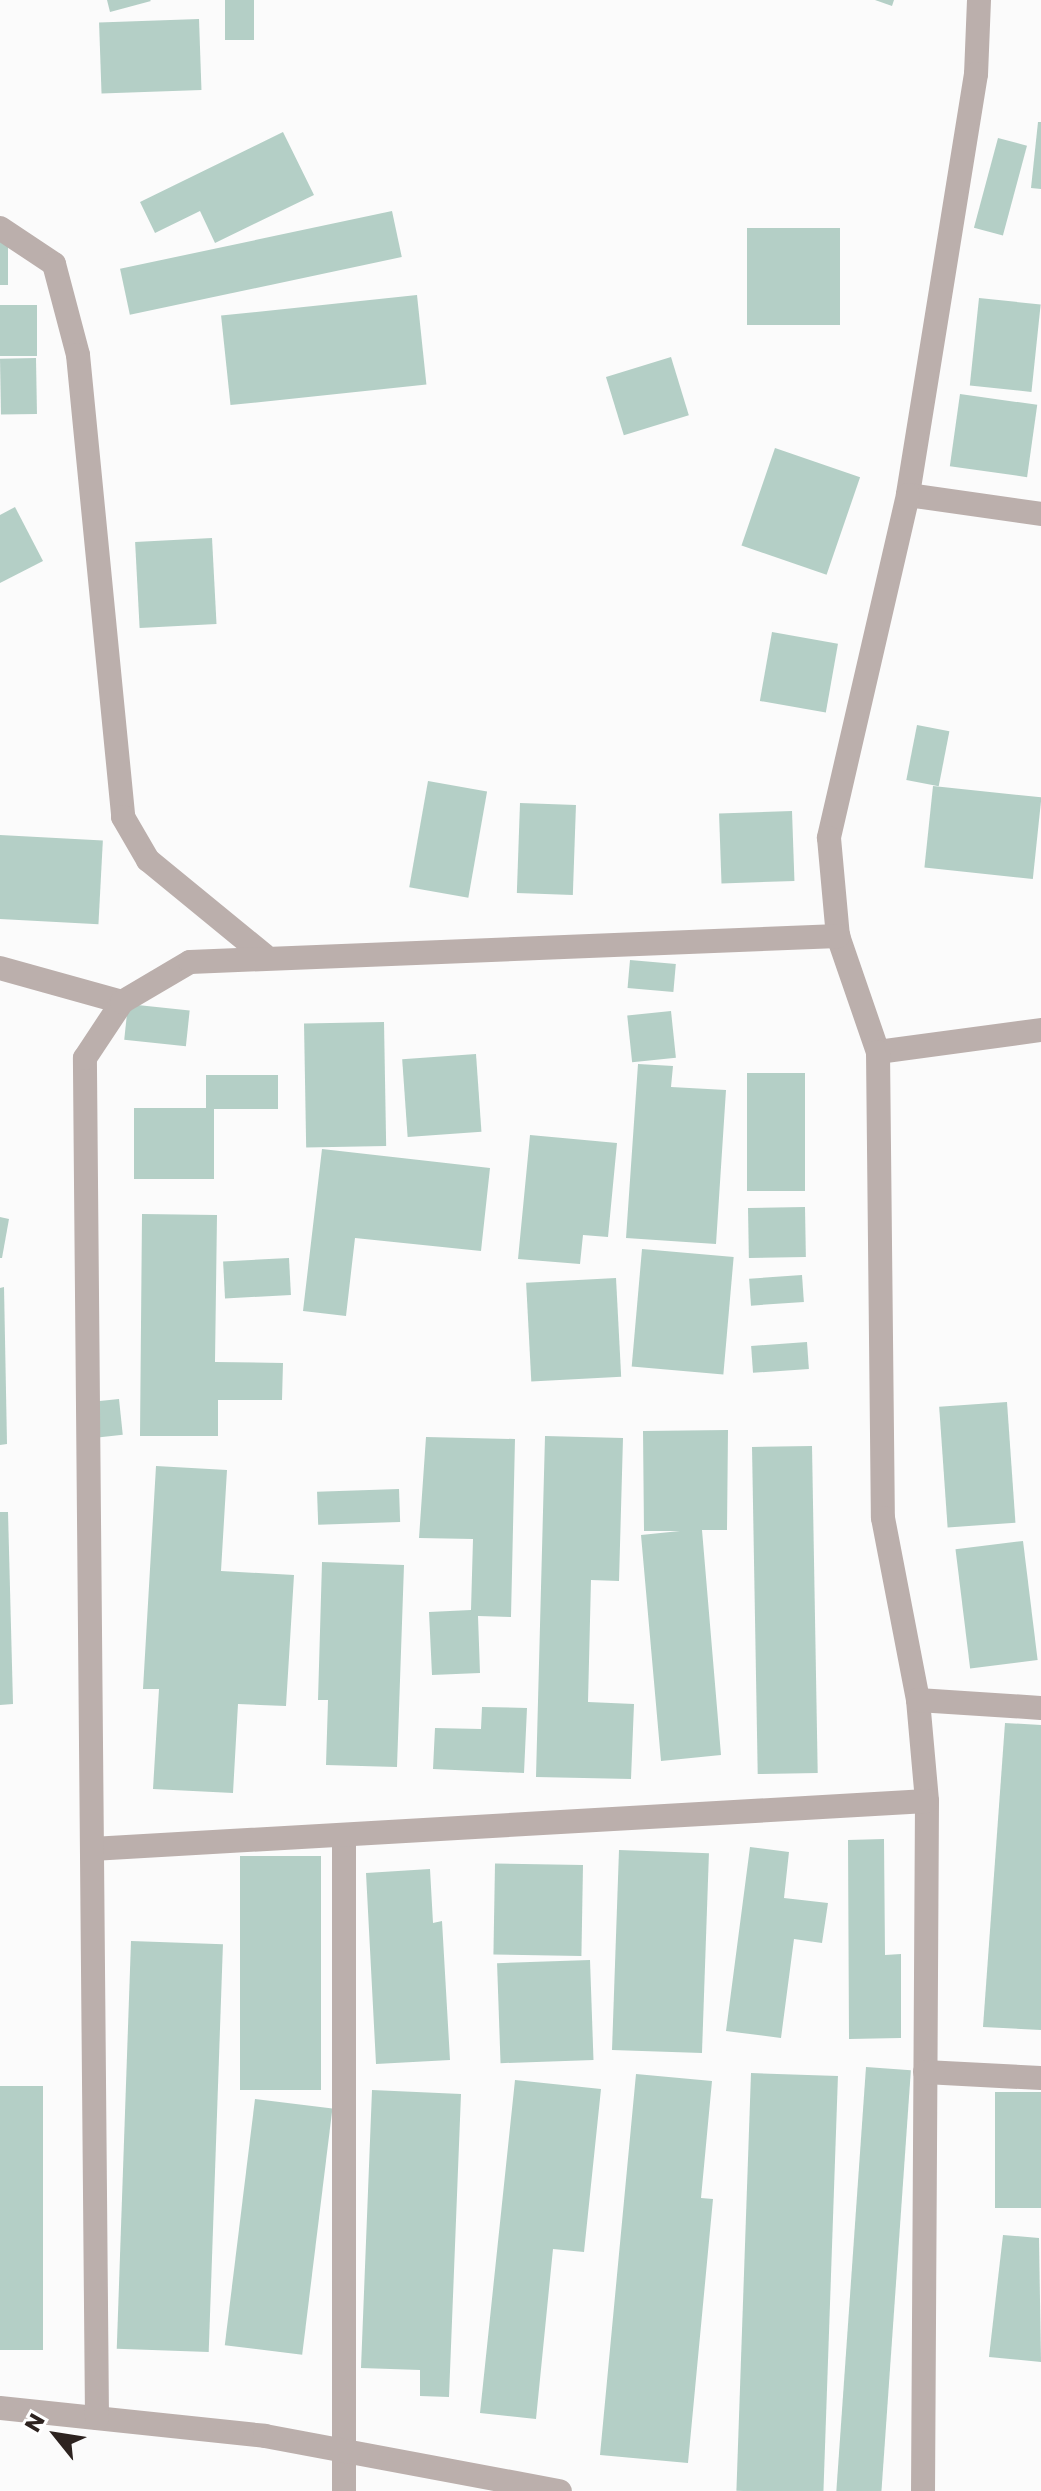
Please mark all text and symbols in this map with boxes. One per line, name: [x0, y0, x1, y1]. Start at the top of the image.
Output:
north arrow: [16, 2395, 96, 2475]
text: N: [17, 2408, 52, 2438]

